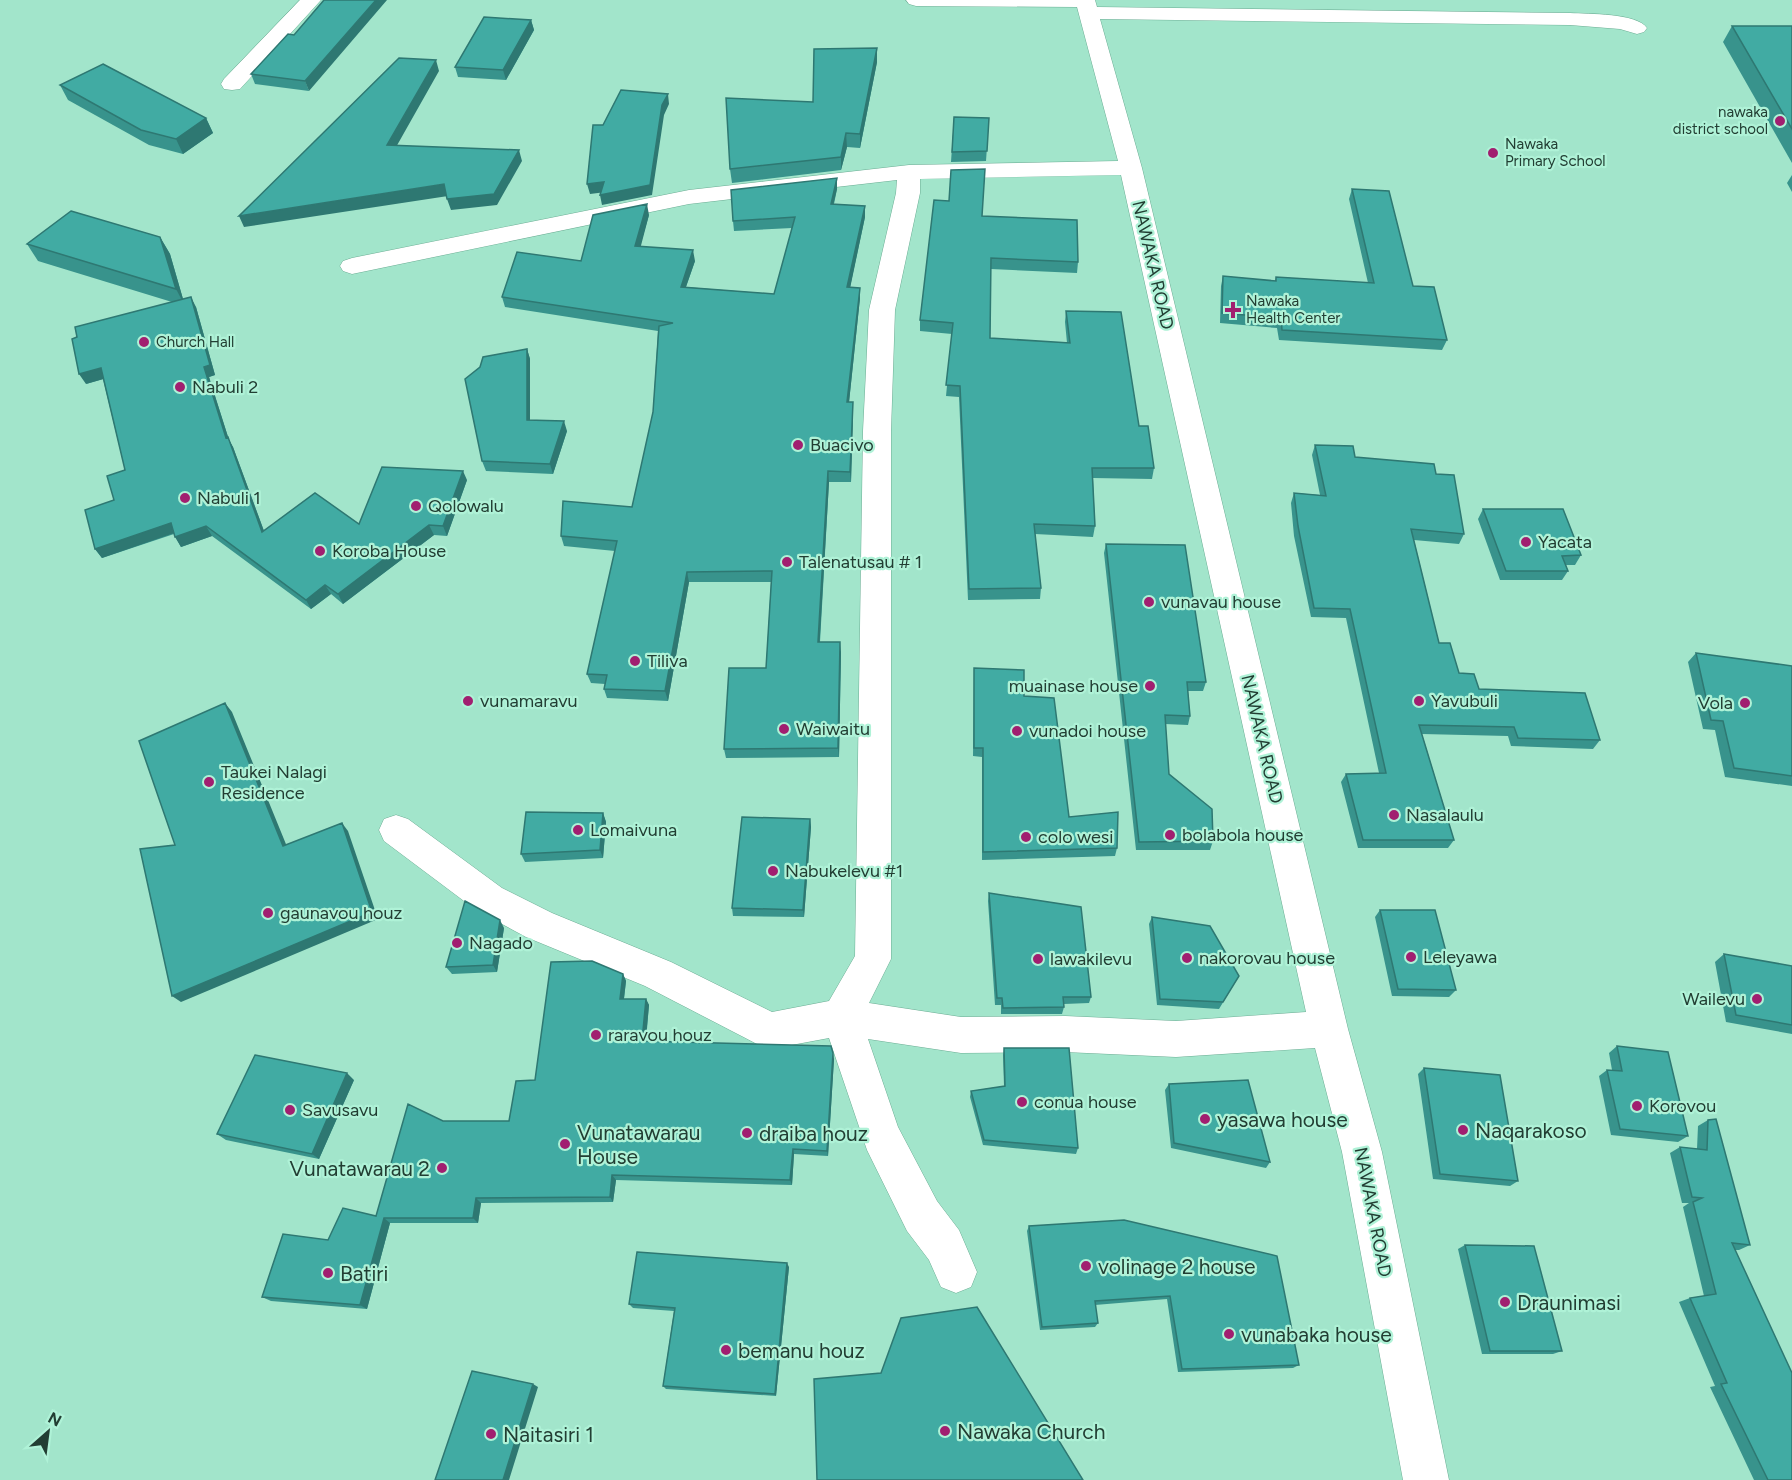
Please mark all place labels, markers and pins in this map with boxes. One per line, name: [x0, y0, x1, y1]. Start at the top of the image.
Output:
place label: nawaka district school: [1673, 103, 1768, 138]
marker: nawaka district school: [1773, 114, 1787, 128]
place label: Nawaka Primary School: [1505, 135, 1606, 170]
marker: Nawaka Primary School: [1486, 146, 1500, 160]
place label: Nawaka Health Center: [1246, 292, 1340, 327]
marker: Nawaka Health Center: [1224, 301, 1242, 319]
place label: Church Hall: [156, 333, 234, 351]
marker: Church Hall: [137, 335, 151, 349]
place label: Nabuli 2: [192, 376, 258, 398]
marker: Nabuli 2: [173, 380, 187, 394]
place label: Buacivo: [810, 434, 874, 456]
marker: Buacivo: [791, 438, 805, 452]
place label: Nabuli 1: [197, 487, 261, 509]
marker: Nabuli 1: [178, 491, 192, 505]
place label: Qolowalu: [428, 495, 504, 517]
marker: Qolowalu: [409, 499, 423, 513]
place label: Yacata: [1538, 531, 1592, 553]
marker: Yacata: [1519, 535, 1533, 549]
place label: Koroba House: [332, 540, 446, 562]
marker: Koroba House: [313, 544, 327, 558]
place label: Talenatusau # 1: [799, 551, 922, 573]
marker: Talenatusau # 1: [780, 555, 794, 569]
place label: vunavau house: [1161, 591, 1281, 613]
marker: vunavau house: [1142, 595, 1156, 609]
place label: Tiliva: [647, 650, 688, 672]
marker: Tiliva: [628, 654, 642, 668]
place label: muainase house: [1009, 675, 1138, 697]
marker: muainase house: [1143, 679, 1157, 693]
place label: vunamaravu: [480, 690, 578, 712]
place label: Yavubuli: [1431, 690, 1498, 712]
place label: Vola: [1698, 692, 1733, 714]
marker: vunamaravu: [461, 694, 475, 708]
marker: Yavubuli: [1412, 694, 1426, 708]
marker: Vola: [1738, 696, 1752, 710]
place label: Waiwaitu: [796, 718, 870, 740]
place label: vunadoi house: [1029, 720, 1146, 742]
marker: Waiwaitu: [777, 722, 791, 736]
marker: vunadoi house: [1010, 724, 1024, 738]
place label: Taukei Nalagi Residence: [221, 761, 327, 804]
marker: Taukei Nalagi Residence: [202, 775, 216, 789]
place label: Nasalaulu: [1406, 804, 1484, 826]
marker: Nasalaulu: [1387, 808, 1401, 822]
place label: Lomaivuna: [590, 819, 677, 841]
marker: Lomaivuna: [571, 823, 585, 837]
place label: bolabola house: [1182, 824, 1304, 846]
place label: colo wesi: [1038, 826, 1113, 848]
marker: bolabola house: [1163, 828, 1177, 842]
marker: colo wesi: [1019, 830, 1033, 844]
place label: Nabukelevu #1: [785, 860, 903, 882]
marker: Nabukelevu #1: [766, 864, 780, 878]
place label: gaunavou houz: [280, 902, 402, 924]
marker: gaunavou houz: [261, 906, 275, 920]
place label: Nagado: [469, 932, 533, 954]
marker: Nagado: [450, 936, 464, 950]
place label: Leleyawa: [1423, 946, 1497, 968]
place label: nakorovau house: [1199, 947, 1335, 969]
place label: lawakilevu: [1050, 948, 1132, 970]
marker: Leleyawa: [1404, 950, 1418, 964]
marker: nakorovau house: [1180, 951, 1194, 965]
marker: lawakilevu: [1031, 952, 1045, 966]
place label: Wailevu: [1682, 988, 1745, 1010]
marker: Wailevu: [1750, 992, 1764, 1006]
place label: raravou houz: [608, 1024, 712, 1046]
marker: raravou houz: [589, 1028, 603, 1042]
place label: conua house: [1034, 1091, 1137, 1113]
marker: conua house: [1015, 1095, 1029, 1109]
place label: Korovou: [1649, 1095, 1716, 1117]
place label: Savusavu: [302, 1099, 378, 1121]
marker: Korovou: [1630, 1099, 1644, 1113]
marker: Savusavu: [283, 1103, 297, 1117]
place label: yasawa house: [1217, 1107, 1348, 1132]
marker: yasawa house: [1198, 1112, 1212, 1126]
place label: Naqarakoso: [1475, 1118, 1587, 1143]
place label: Vunatawarau House: [577, 1120, 701, 1169]
place label: draiba houz: [759, 1121, 868, 1146]
marker: Naqarakoso: [1456, 1123, 1470, 1137]
marker: draiba houz: [740, 1126, 754, 1140]
marker: Vunatawarau House: [558, 1137, 572, 1151]
place label: Vunatawarau 2: [290, 1156, 430, 1181]
marker: Vunatawarau 2: [435, 1161, 449, 1175]
place label: volinage 2 house: [1098, 1254, 1256, 1279]
marker: volinage 2 house: [1079, 1259, 1093, 1273]
place label: Batiri: [340, 1261, 388, 1286]
marker: Batiri: [321, 1266, 335, 1280]
place label: Draunimasi: [1517, 1290, 1621, 1315]
marker: Draunimasi: [1498, 1295, 1512, 1309]
place label: vunabaka house: [1241, 1322, 1392, 1347]
marker: vunabaka house: [1222, 1327, 1236, 1341]
place label: bemanu houz: [738, 1338, 865, 1363]
marker: bemanu houz: [719, 1343, 733, 1357]
place label: Nawaka Church: [957, 1419, 1105, 1444]
place label: Naitasiri 1: [503, 1422, 594, 1447]
marker: Nawaka Church: [938, 1424, 952, 1438]
marker: Naitasiri 1: [484, 1427, 498, 1441]

